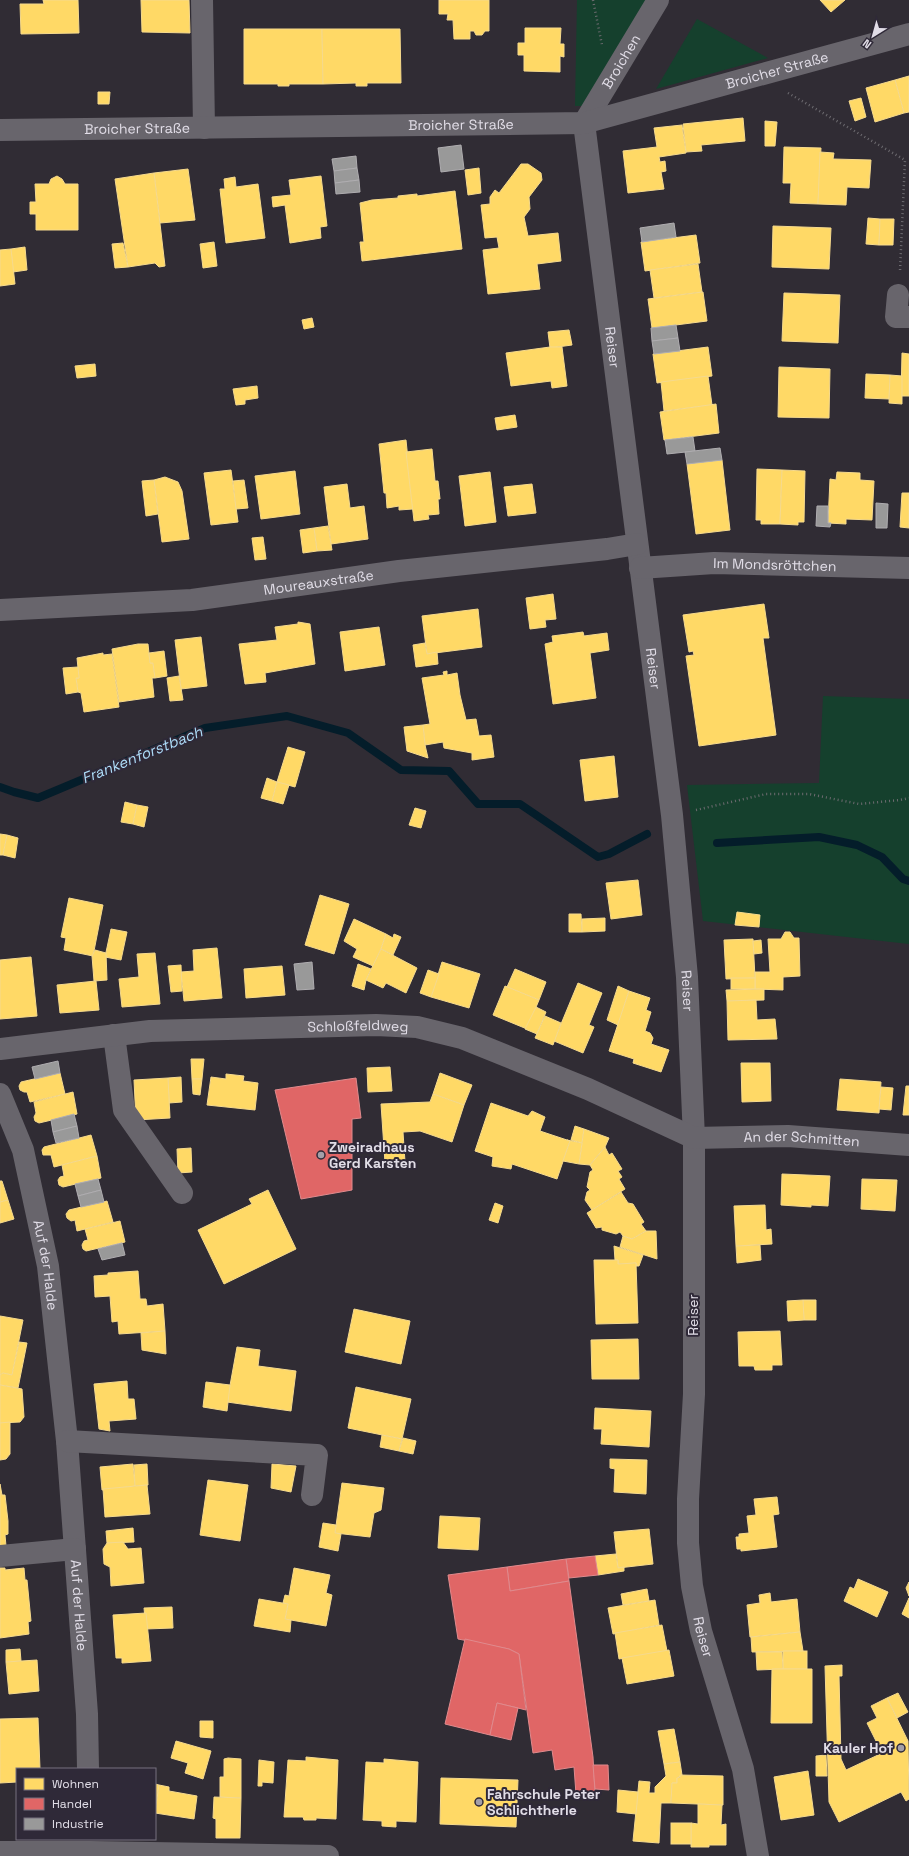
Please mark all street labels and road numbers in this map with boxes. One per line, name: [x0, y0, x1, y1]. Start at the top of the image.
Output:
street label: Broichen: [598, 31, 644, 92]
street label: Broicher Straße: [723, 48, 830, 93]
street label: Broicher Straße: [408, 115, 514, 134]
street label: Broicher Straße: [84, 119, 190, 138]
street label: Reiser: [601, 325, 624, 369]
street label: Im Mondsröttchen: [713, 554, 837, 575]
street label: Moureauxstraße: [262, 566, 375, 599]
street label: Reiser: [642, 647, 665, 690]
street label: Reiser: [677, 969, 697, 1012]
street label: Schloßfeldweg: [307, 1016, 409, 1036]
street label: An der Schmitten: [743, 1127, 860, 1150]
street label: Auf der Halde: [29, 1218, 62, 1311]
street label: Reiser: [684, 1294, 702, 1336]
street label: Auf der Halde: [67, 1559, 91, 1652]
street label: Reiser: [689, 1615, 718, 1660]

